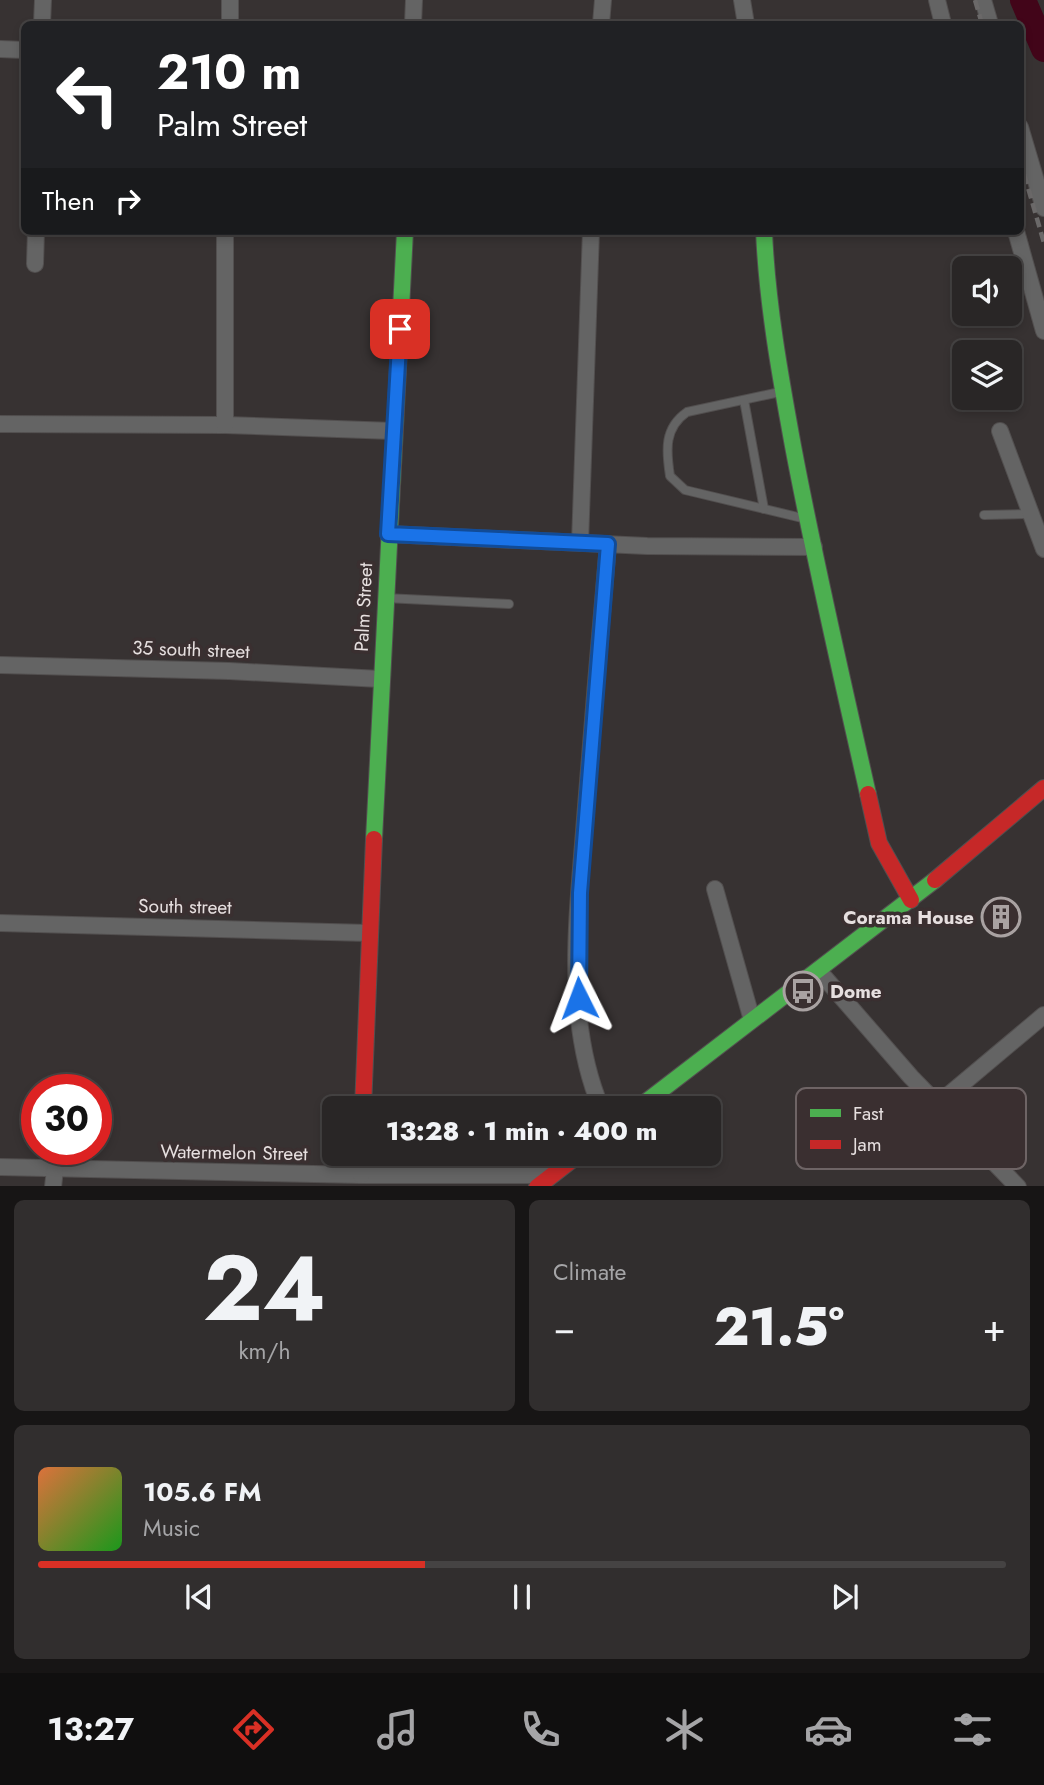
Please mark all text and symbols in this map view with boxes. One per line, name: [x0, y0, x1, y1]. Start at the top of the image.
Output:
text: 210 m: [157, 37, 301, 107]
icon: left: [42, 49, 133, 140]
text: Palm Street: [157, 102, 307, 148]
text: Then: [42, 182, 95, 220]
icon: right: [109, 182, 147, 220]
map controls: [952, 256, 1022, 410]
button: sound: [952, 256, 1022, 326]
pin: [370, 299, 430, 359]
icon: arrive: [381, 310, 419, 348]
button: layers: [952, 340, 1022, 410]
street label: Palm Street: [348, 561, 379, 652]
street label: 35 south street: [132, 634, 251, 665]
street label: South street: [138, 892, 232, 921]
building icon: Corama House: [980, 896, 1022, 938]
place label: Corama House: [843, 904, 974, 931]
position arrow: [542, 961, 616, 1035]
bus stop icon: Dome: [782, 970, 824, 1012]
place label: Dome: [830, 978, 882, 1005]
speed limit sign: 30: [21, 1074, 112, 1165]
legend: [796, 1088, 1026, 1169]
text: Fast: [853, 1100, 884, 1127]
text: 13:28 · 1 min · 400 m: [386, 1112, 657, 1150]
text: Jam: [850, 1131, 882, 1158]
street label: Watermelon Street: [160, 1138, 308, 1167]
text: 24: [203, 1223, 326, 1354]
text: Climate: [553, 1255, 626, 1289]
text: 21.5°: [714, 1289, 844, 1365]
text: −: [553, 1300, 575, 1355]
text: +: [983, 1300, 1006, 1355]
text: km/h: [239, 1334, 290, 1368]
text: 105.6 FM: [143, 1473, 261, 1511]
text: Music: [143, 1511, 200, 1545]
icon: previous: [180, 1578, 218, 1616]
icon: pause: [503, 1578, 541, 1616]
icon: next: [826, 1578, 864, 1616]
icon: directions: [229, 1705, 278, 1754]
icon: music: [373, 1705, 422, 1754]
icon: phone: [516, 1705, 565, 1754]
icon: climate: [660, 1705, 709, 1754]
icon: car: [804, 1705, 853, 1754]
icon: filters: [948, 1705, 997, 1754]
text: 13:27: [47, 1706, 134, 1752]

